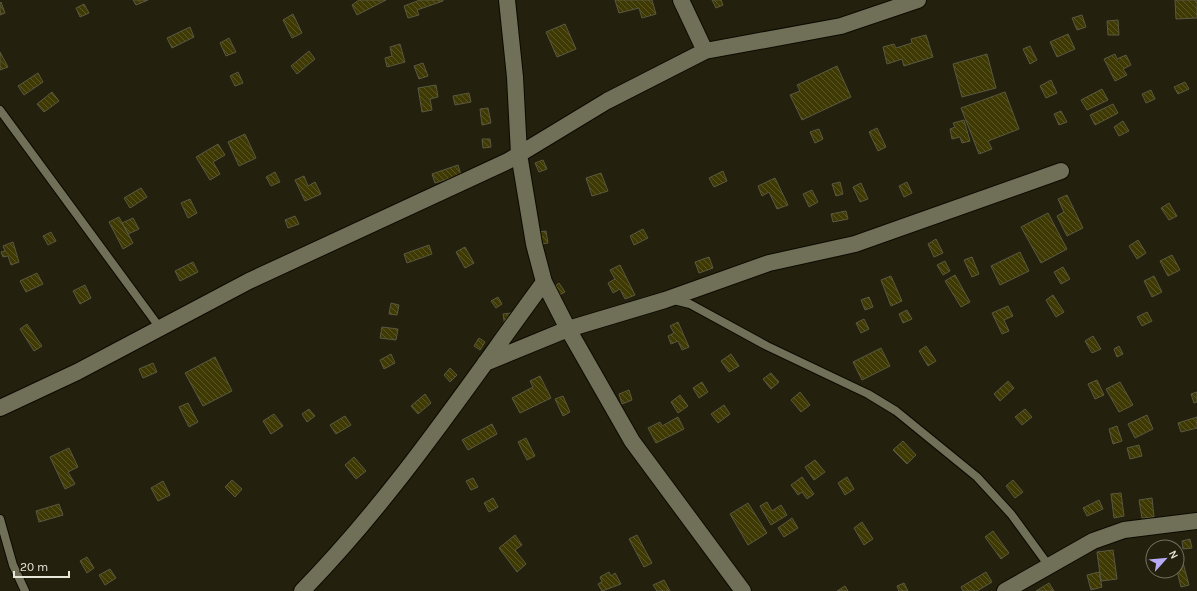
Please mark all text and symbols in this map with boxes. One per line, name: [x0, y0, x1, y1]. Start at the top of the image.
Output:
north arrow: [1145, 539, 1185, 579]
text: N: [1166, 548, 1181, 561]
scale bar: [14, 553, 69, 579]
text: 20 m: [20, 560, 48, 574]

